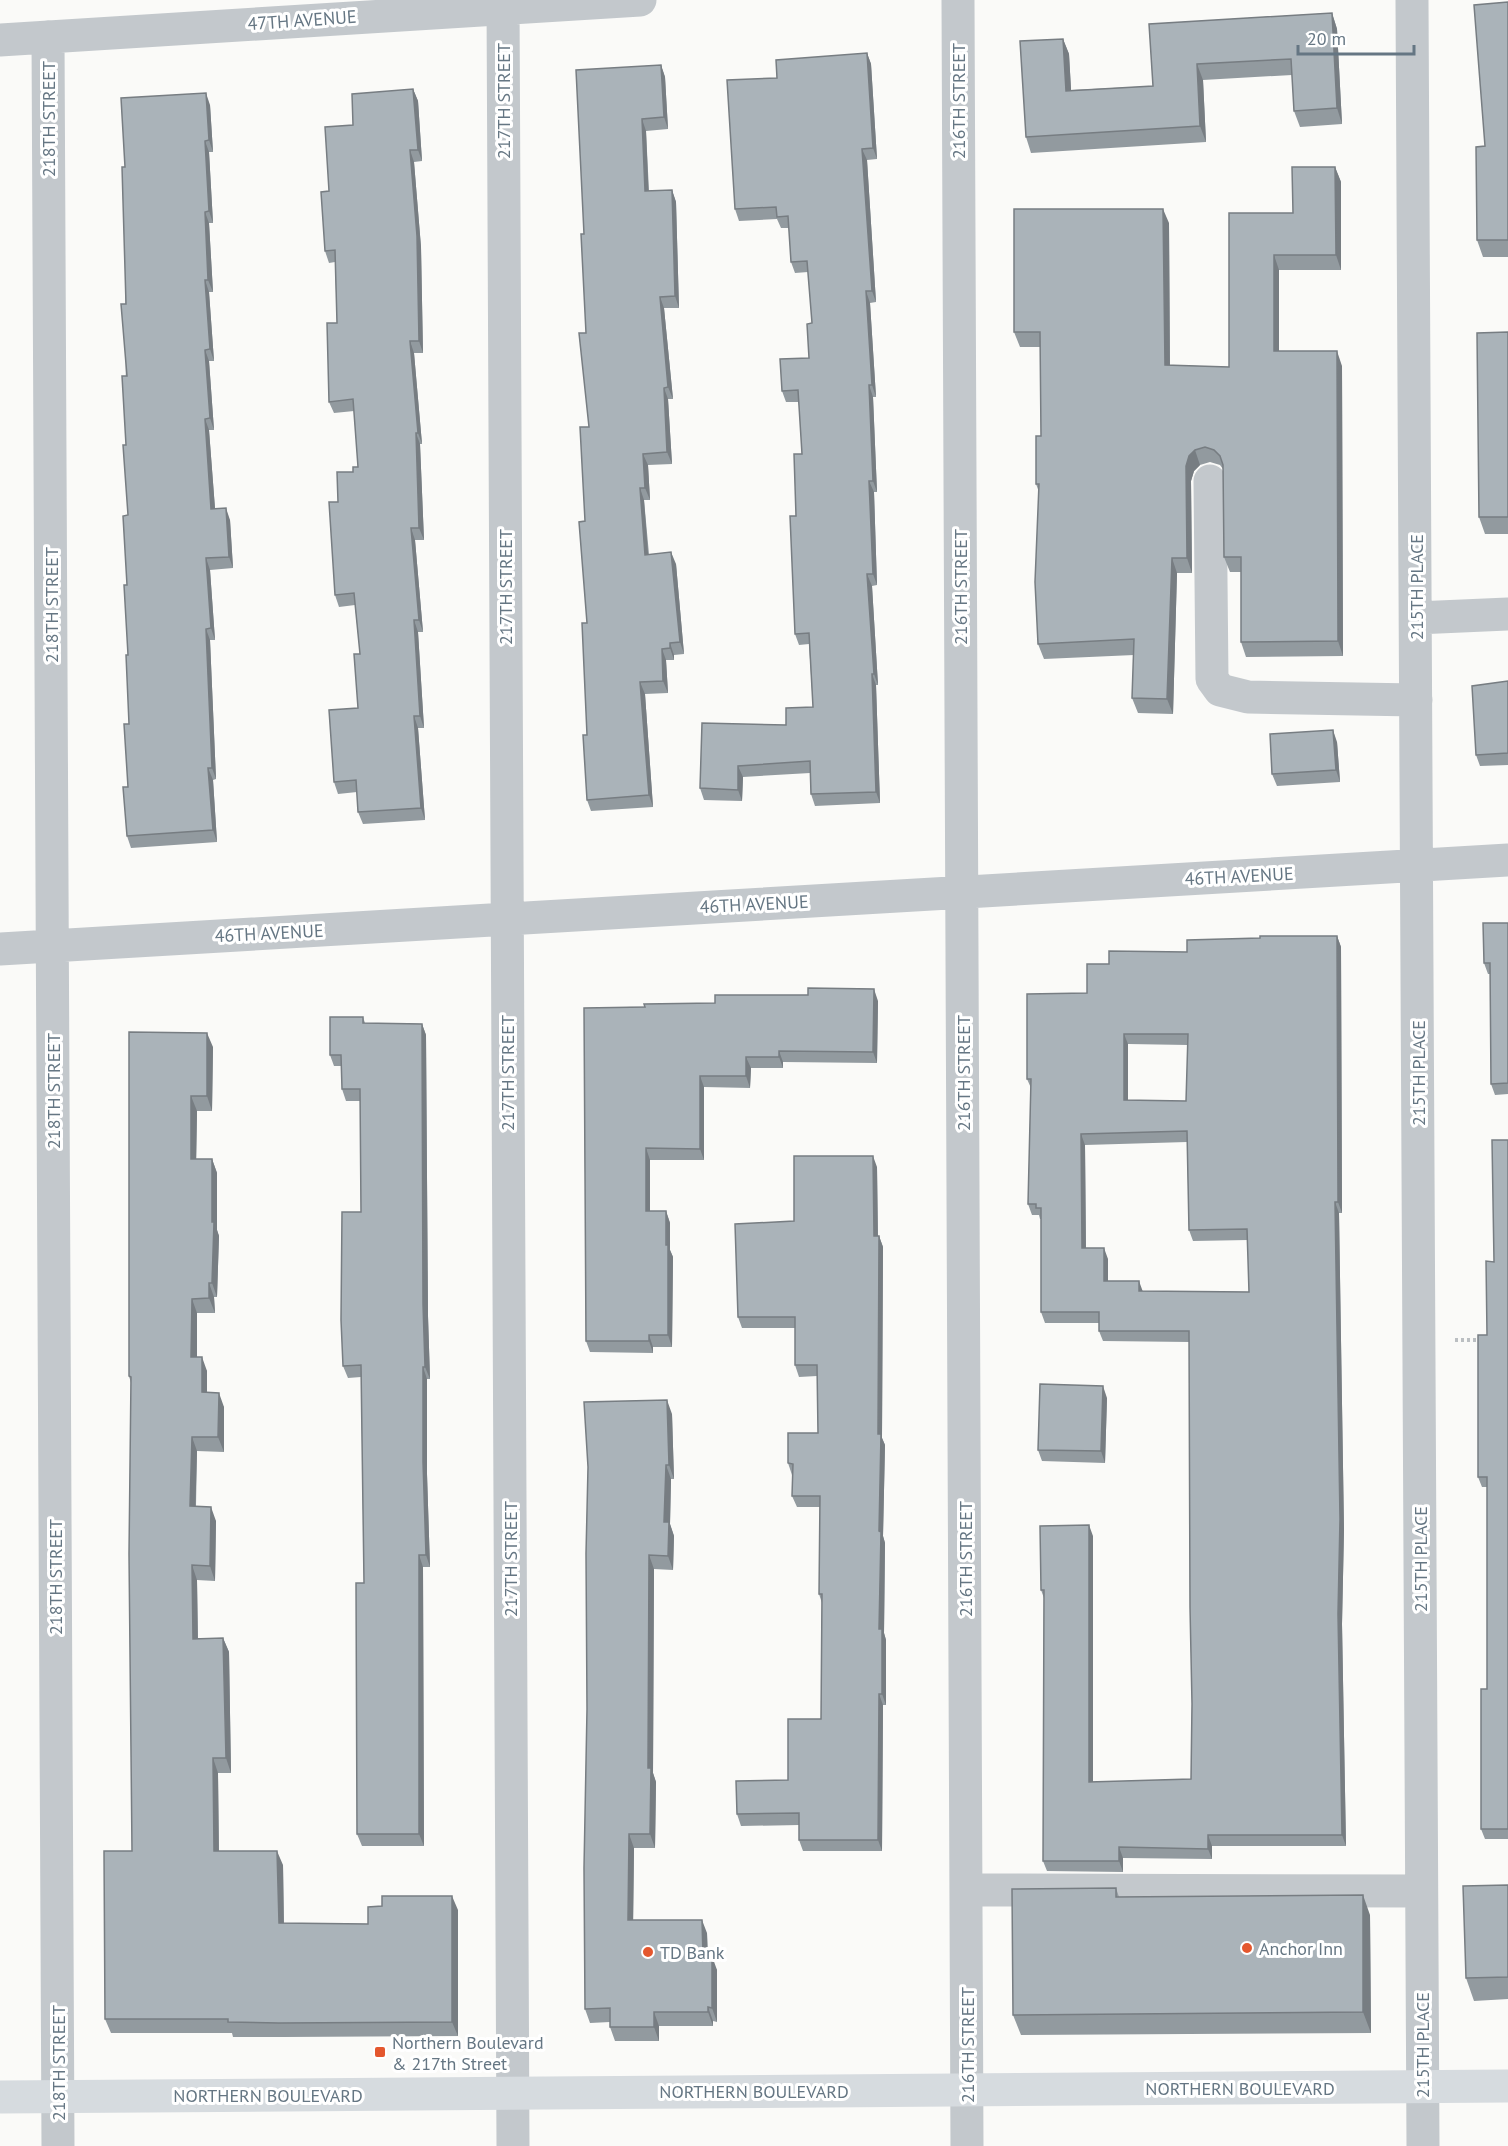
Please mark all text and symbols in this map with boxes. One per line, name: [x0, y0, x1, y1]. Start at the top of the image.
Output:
street label: 47TH AVENUE: [247, 5, 357, 35]
scale bar: [1298, 18, 1414, 56]
text: 20 m: [1307, 27, 1346, 50]
street label: 217TH STREET: [492, 43, 515, 159]
street label: 216TH STREET: [947, 43, 970, 159]
street label: 218TH STREET: [37, 61, 60, 177]
street label: 217TH STREET: [494, 529, 517, 645]
street label: 216TH STREET: [949, 529, 972, 645]
street label: 215TH PLACE: [1405, 534, 1428, 640]
street label: 218TH STREET: [40, 547, 63, 663]
street label: 46TH AVENUE: [1184, 862, 1294, 890]
street label: 46TH AVENUE: [699, 890, 809, 918]
street label: 46TH AVENUE: [214, 919, 324, 947]
street label: 217TH STREET: [496, 1015, 519, 1131]
street label: 216TH STREET: [952, 1015, 975, 1131]
street label: 215TH PLACE: [1407, 1020, 1430, 1126]
street label: 218TH STREET: [42, 1033, 65, 1149]
street label: 217TH STREET: [499, 1501, 522, 1617]
street label: 216TH STREET: [954, 1501, 977, 1617]
street label: 215TH PLACE: [1409, 1506, 1432, 1612]
street label: 218TH STREET: [44, 1519, 67, 1635]
place label: Anchor Inn: [1259, 1937, 1343, 1960]
place label: TD Bank: [660, 1941, 725, 1964]
marker: Anchor Inn: [1240, 1941, 1254, 1955]
marker: TD Bank: [641, 1945, 655, 1959]
street label: 216TH STREET: [956, 1987, 979, 2103]
street label: 215TH PLACE: [1411, 1992, 1434, 2098]
street label: 218TH STREET: [47, 2005, 70, 2121]
place label: Northern Boulevard & 217th Street: [392, 2031, 544, 2075]
marker: Northern Boulevard & 217th Street: [373, 2045, 387, 2059]
street label: NORTHERN BOULEVARD: [1145, 2077, 1335, 2100]
street label: NORTHERN BOULEVARD: [659, 2080, 849, 2103]
street label: NORTHERN BOULEVARD: [173, 2084, 363, 2107]

